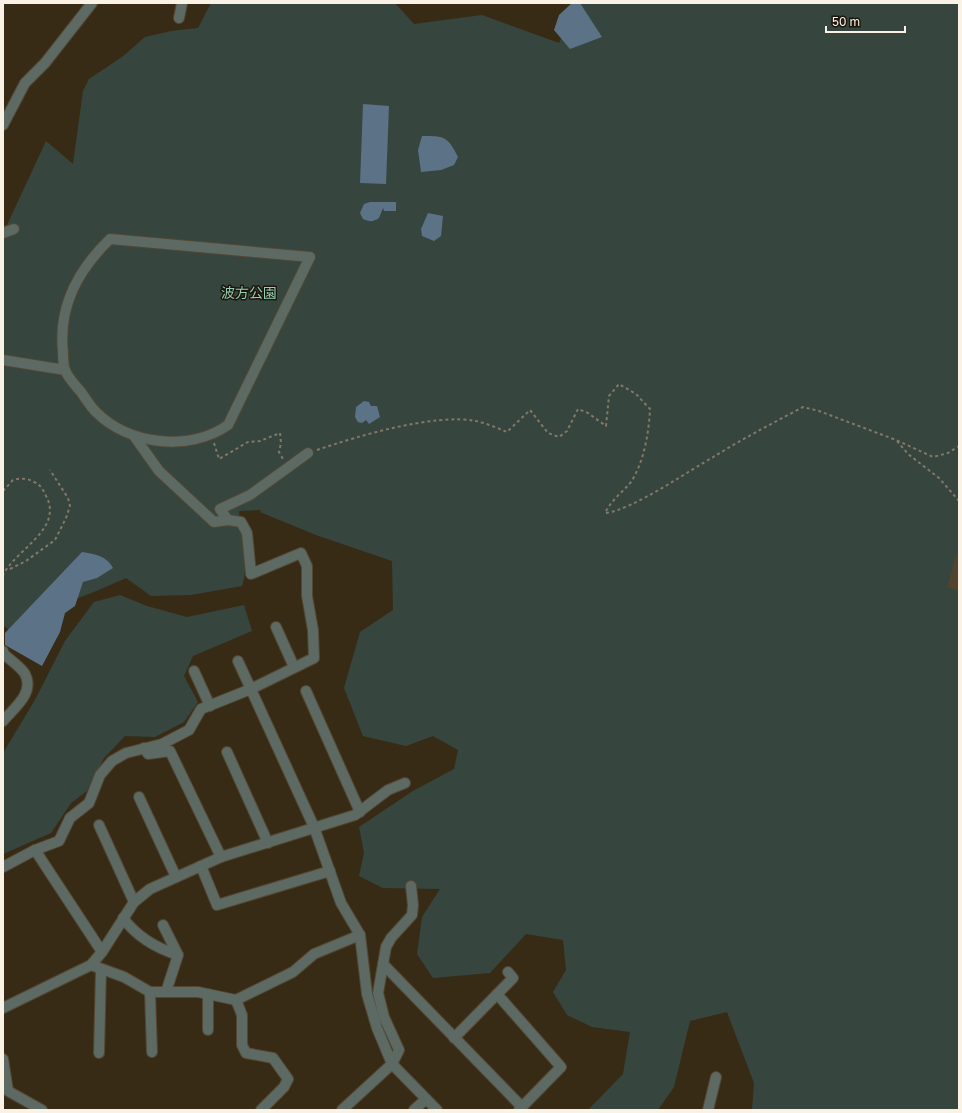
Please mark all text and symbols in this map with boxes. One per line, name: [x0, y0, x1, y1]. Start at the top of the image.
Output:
scale bar: [826, 8, 905, 34]
text: 50 m: [832, 14, 860, 29]
park label: 波方公園: [221, 284, 277, 301]

